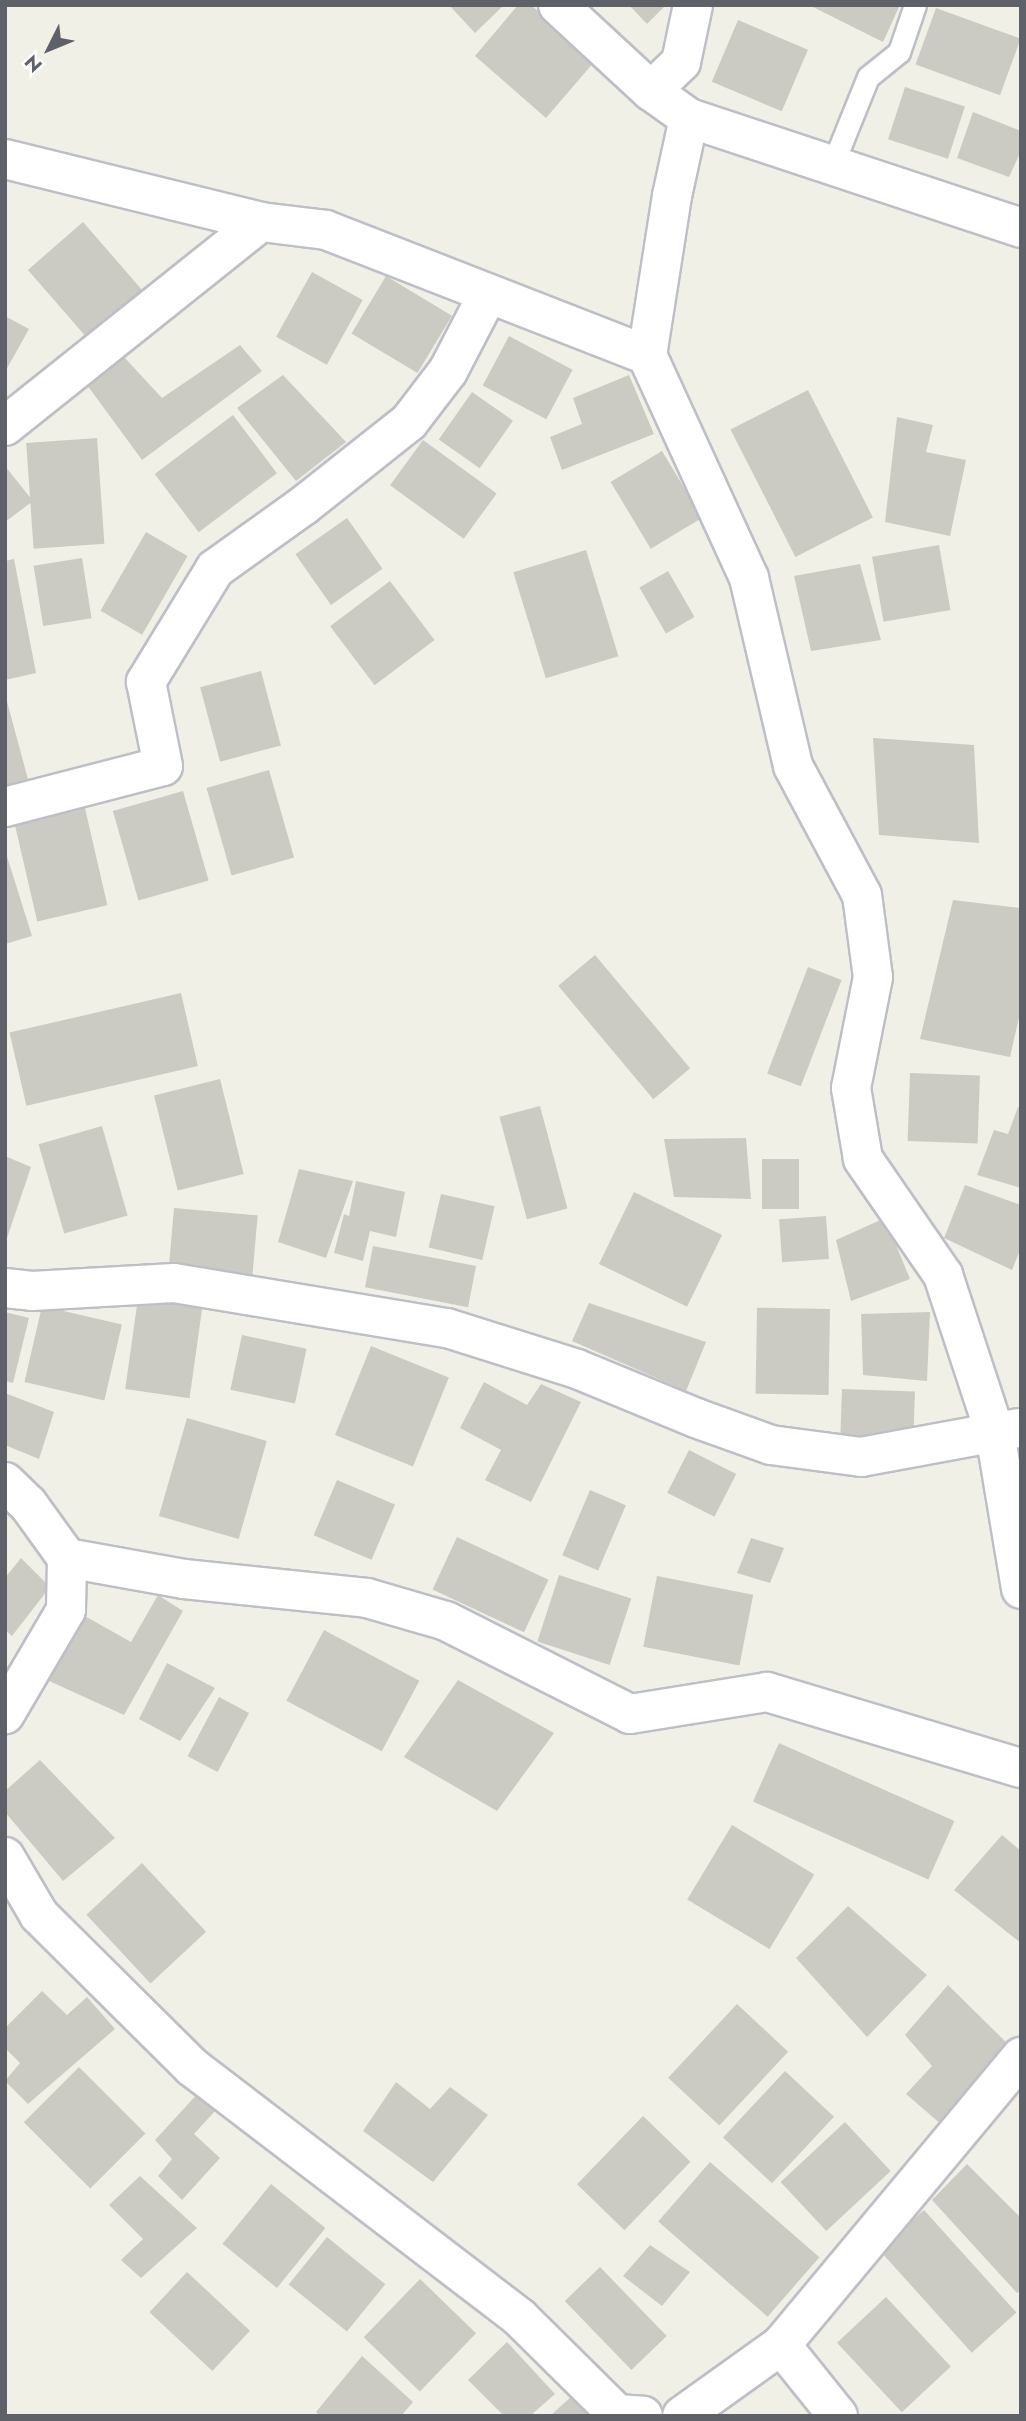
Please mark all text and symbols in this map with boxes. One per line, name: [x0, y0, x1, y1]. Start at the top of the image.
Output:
north arrow: [14, 14, 84, 84]
text: N: [18, 49, 48, 78]

